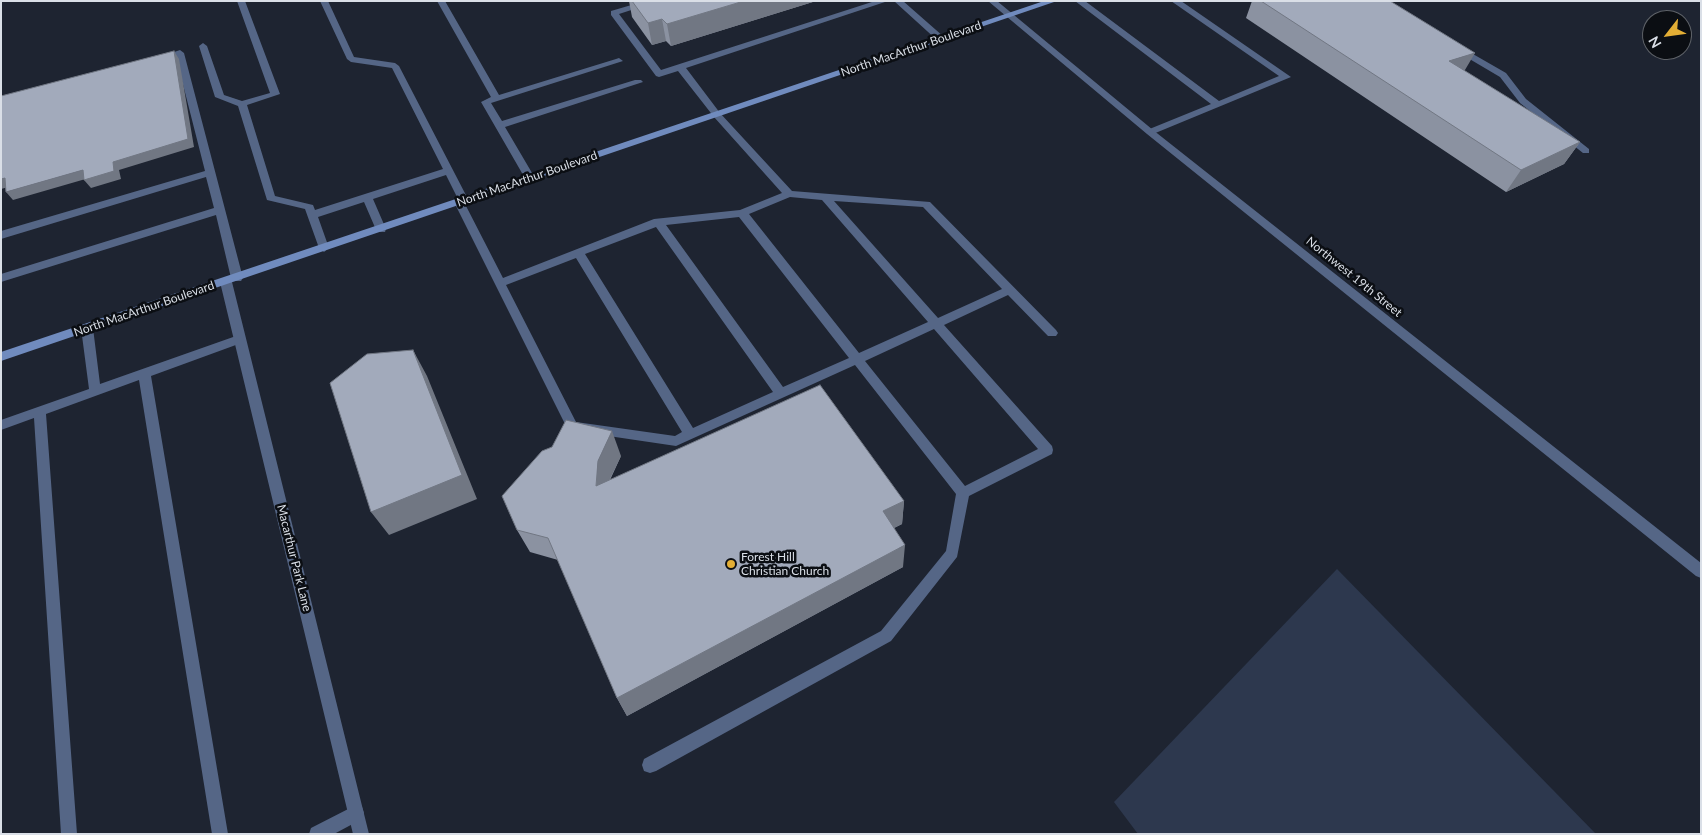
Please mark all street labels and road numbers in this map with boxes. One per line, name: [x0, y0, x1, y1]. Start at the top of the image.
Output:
street label: North MacArthur Boulevard: [839, 18, 983, 80]
street label: North MacArthur Boulevard: [455, 148, 599, 210]
street label: Northwest 19th Street: [1303, 234, 1405, 320]
street label: North MacArthur Boulevard: [72, 278, 216, 340]
street label: Macarthur Park Lane: [274, 503, 314, 613]

